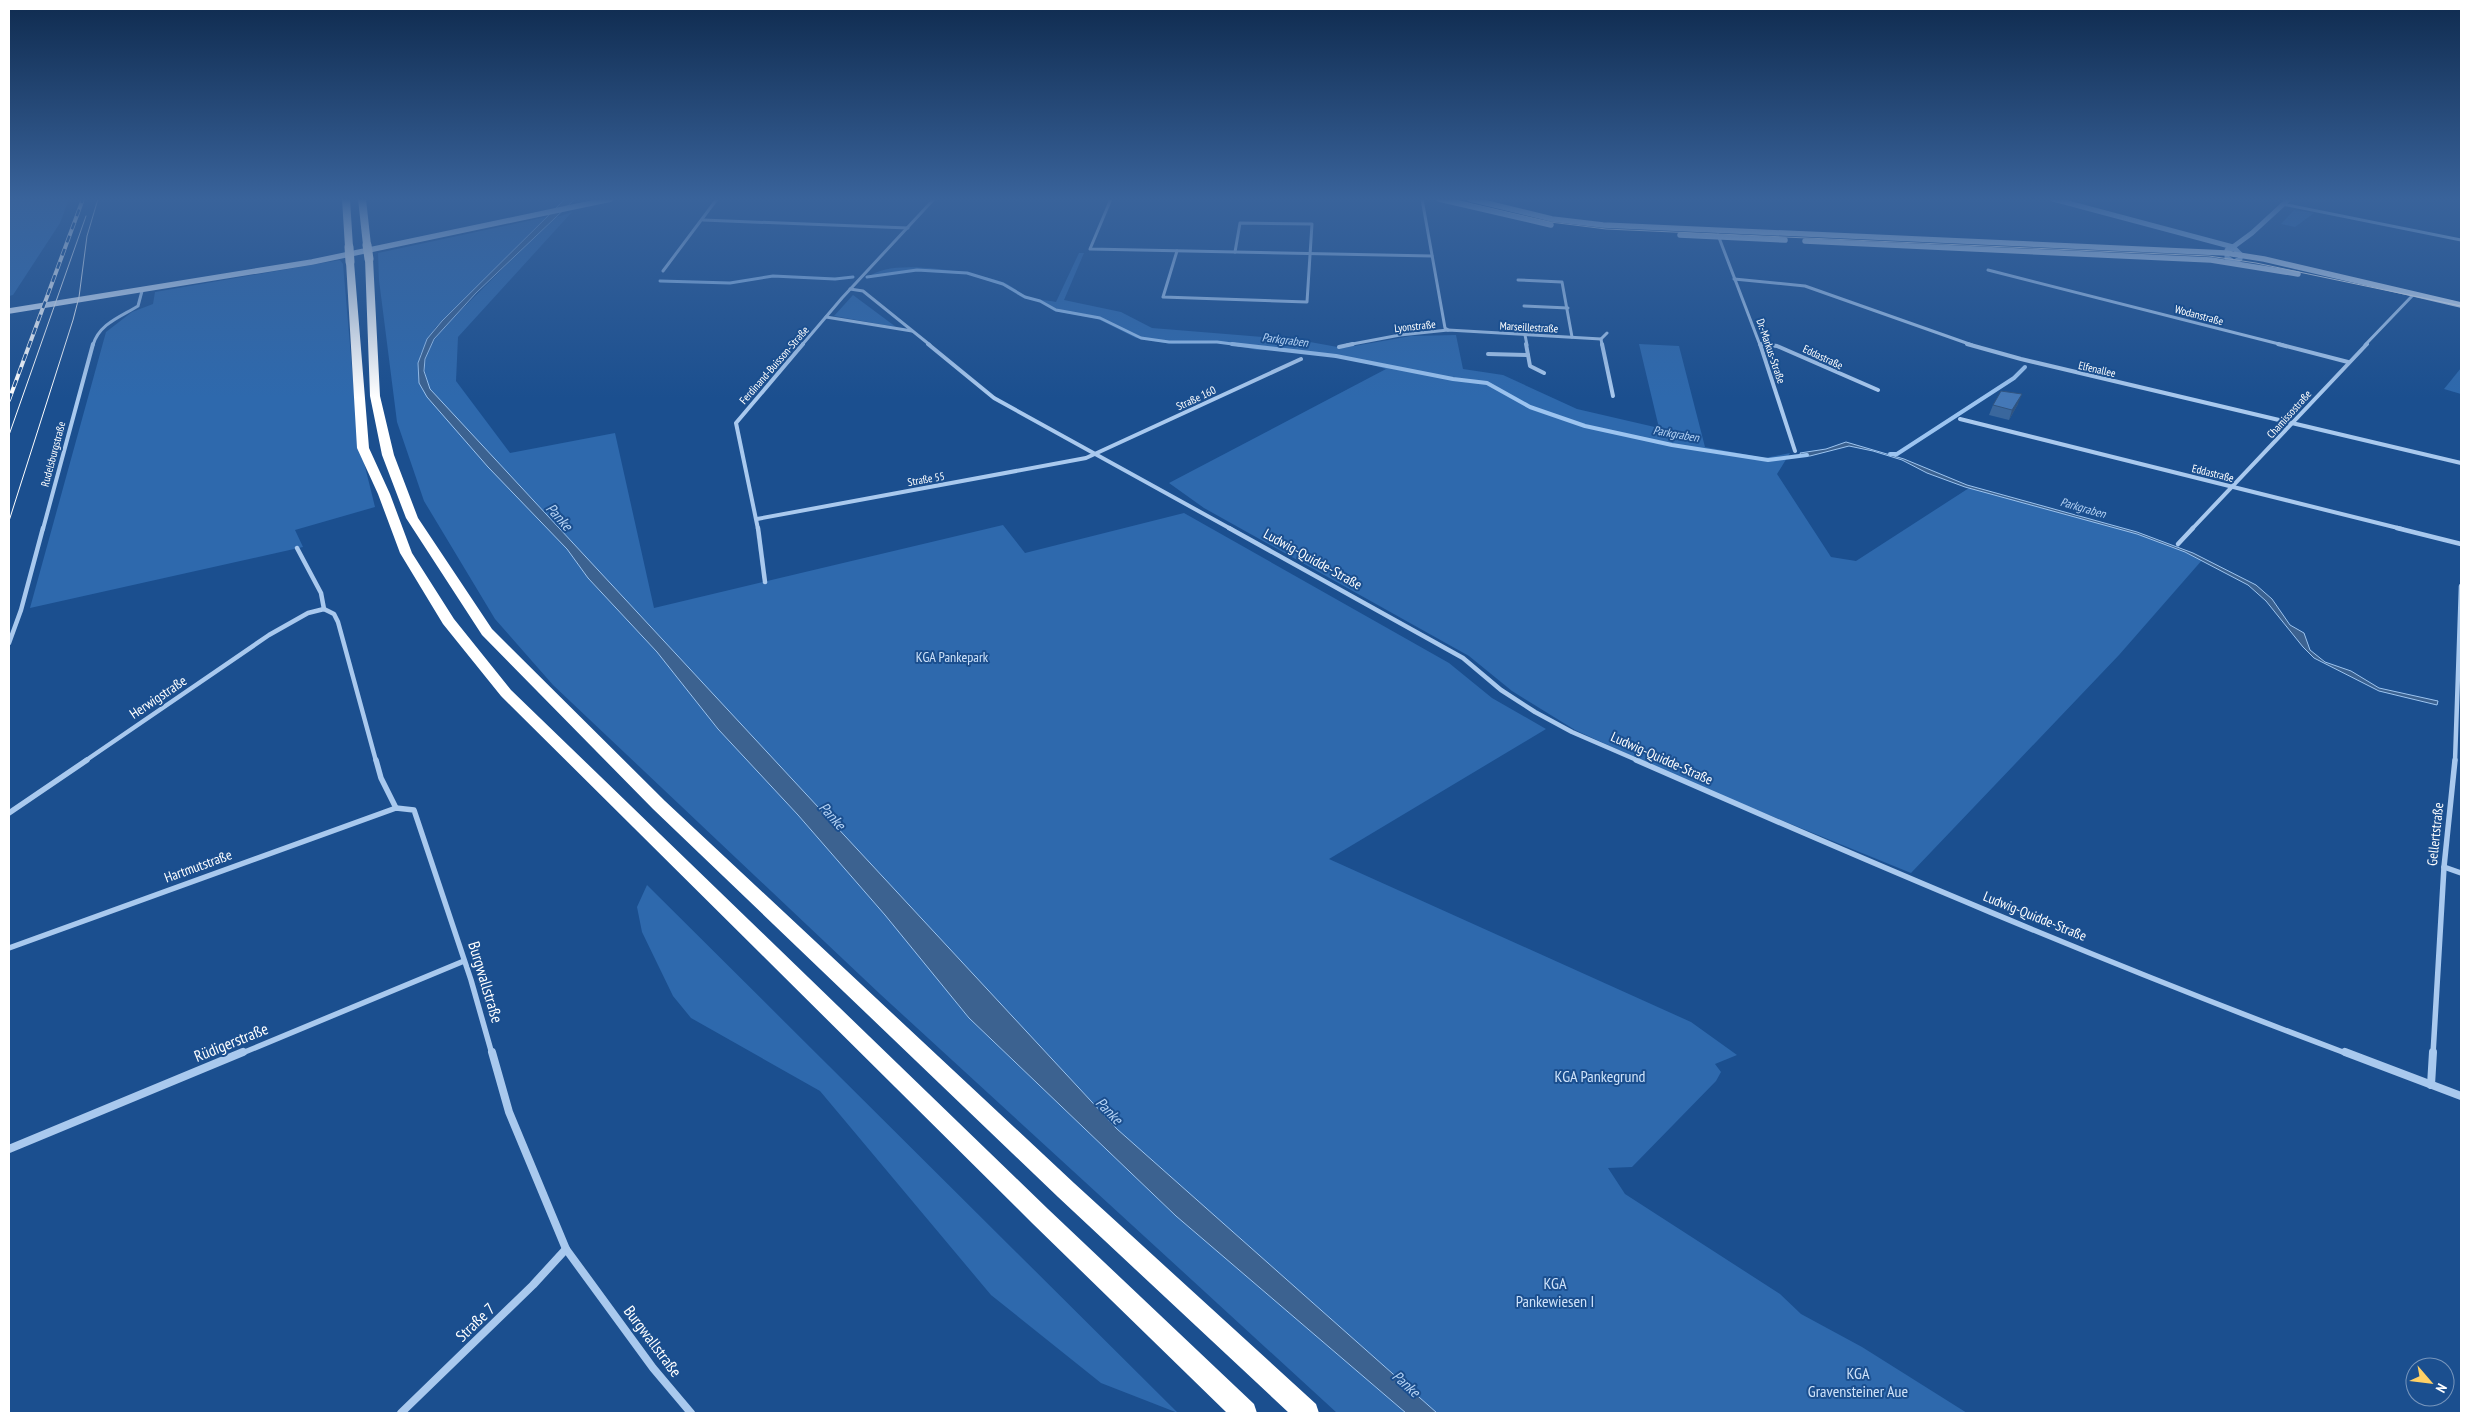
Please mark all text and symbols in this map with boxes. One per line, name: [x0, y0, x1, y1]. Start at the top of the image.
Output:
street label: Wodanstraße: [2173, 302, 2225, 328]
street label: Lyonstraße: [1394, 317, 1437, 335]
street label: Dr.-Markus-Straße: [1753, 317, 1789, 386]
street label: Marseillestraße: [1499, 318, 1559, 336]
street label: Ferdinand-Buisson-Straße: [736, 323, 812, 407]
water label: Parkgraben: [1261, 329, 1310, 350]
street label: Eddastraße: [1801, 342, 1846, 373]
street label: Elfenallee: [2077, 358, 2117, 380]
street label: Straße 160: [1174, 383, 1218, 413]
street label: Chamissostraße: [2264, 387, 2315, 441]
street label: Rudelsburgstraße: [38, 419, 69, 488]
water label: Parkgraben: [1652, 422, 1701, 445]
street label: Eddastraße: [2191, 461, 2236, 485]
street label: Straße 55: [906, 469, 946, 489]
water label: Parkgraben: [2059, 494, 2108, 521]
water label: Panke: [542, 499, 577, 535]
street label: Ludwig-Quidde-Straße: [1261, 525, 1366, 594]
park label: KGA Pankepark: [916, 648, 989, 666]
street label: Herwigstraße: [126, 671, 190, 723]
street label: Ludwig-Quidde-Straße: [1608, 727, 1716, 789]
water label: Panke: [815, 798, 850, 834]
street label: Gellertstraße: [2423, 801, 2447, 867]
street label: Hartmutstraße: [162, 845, 235, 887]
street label: Ludwig-Quidde-Straße: [1981, 887, 2089, 945]
street label: Burgwallstraße: [464, 939, 508, 1025]
street label: Rüdigerstraße: [191, 1018, 271, 1066]
park label: KGA Pankegrund: [1555, 1066, 1645, 1086]
water label: Panke: [1092, 1093, 1127, 1129]
park label: KGA Pankewiesen I: [1516, 1273, 1594, 1311]
street label: Straße 7: [451, 1298, 499, 1346]
street label: Burgwallstraße: [620, 1301, 686, 1381]
north arrow: [2405, 1357, 2455, 1407]
park label: KGA Gravensteiner Aue: [1808, 1363, 1908, 1401]
water label: Panke: [1389, 1366, 1425, 1402]
text: N: [2432, 1381, 2451, 1396]

